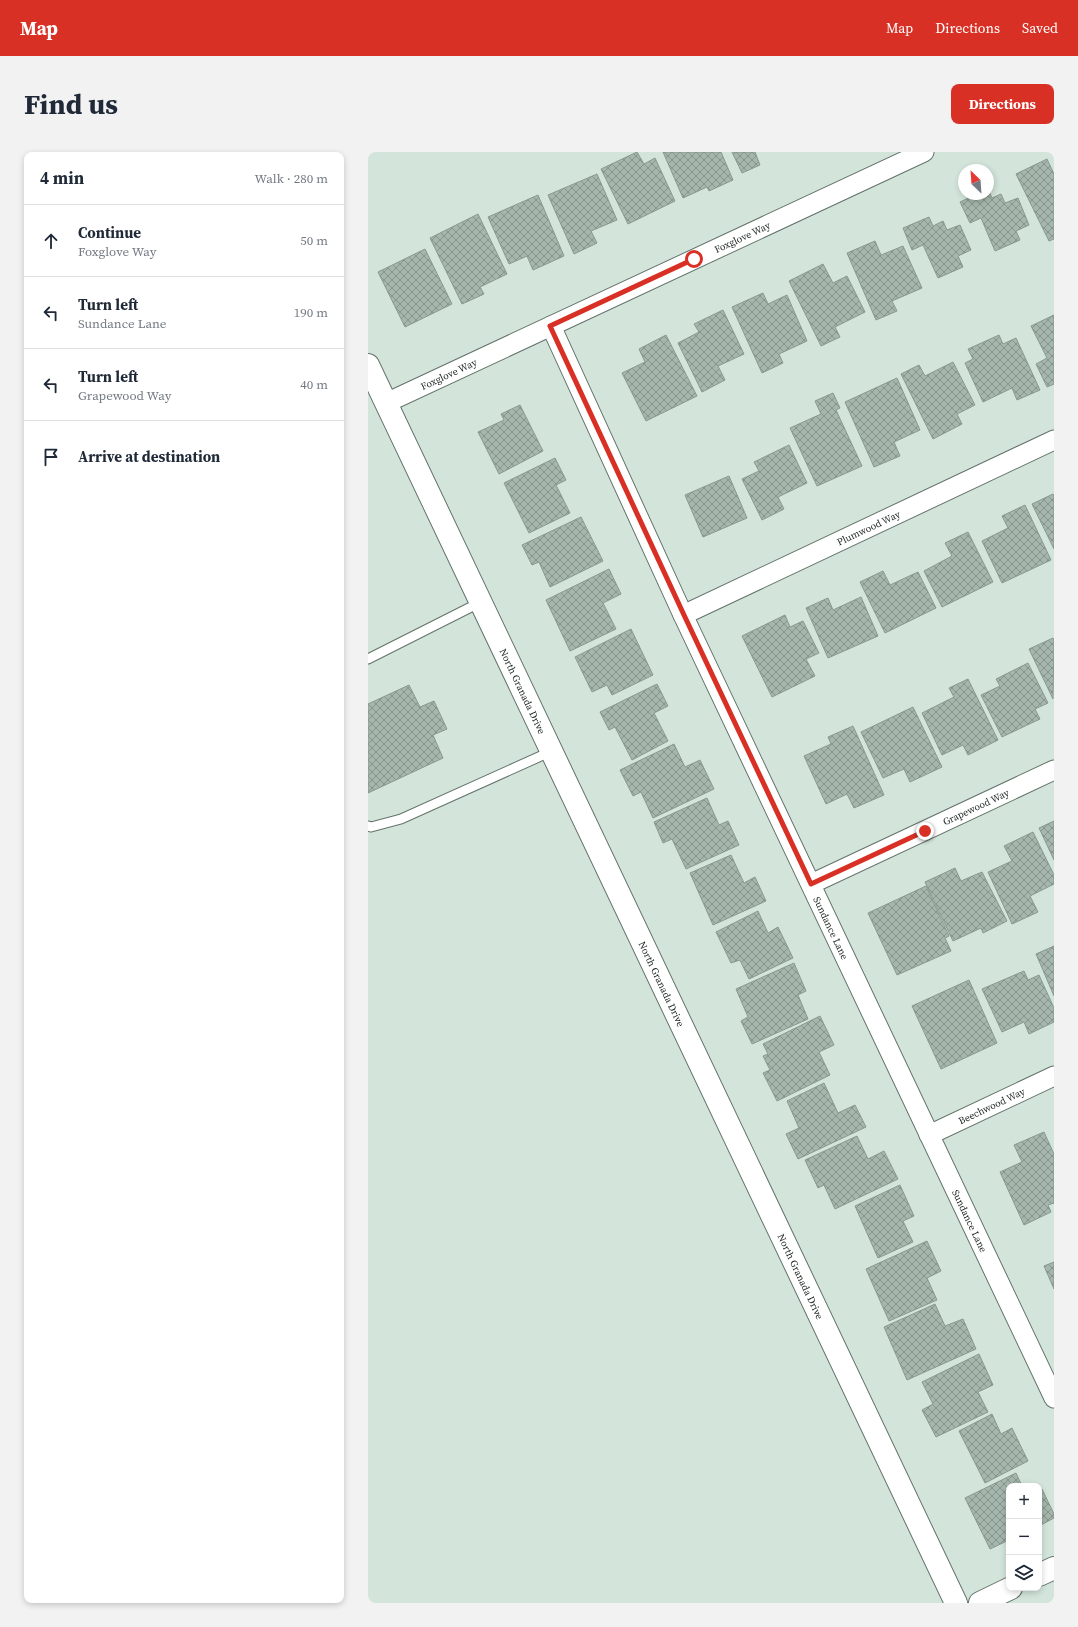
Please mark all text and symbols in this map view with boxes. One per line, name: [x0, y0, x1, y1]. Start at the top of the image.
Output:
text: Map: [20, 15, 58, 41]
text: Map: [886, 18, 913, 38]
text: Directions: [935, 18, 1000, 38]
text: Saved: [1022, 18, 1058, 38]
button: Directions: [951, 84, 1054, 124]
text: Find us: [24, 85, 118, 123]
north arrow: [958, 164, 994, 200]
text: 4 min: [40, 166, 84, 190]
text: Walk · 280 m: [255, 170, 328, 187]
street label: Foxglove Way: [712, 218, 773, 256]
text: Continue: [78, 222, 141, 243]
icon: ahead: [40, 230, 62, 252]
text: 50 m: [300, 232, 328, 249]
text: Foxglove Way: [78, 243, 157, 260]
route start: [685, 250, 703, 268]
text: Turn left: [78, 294, 138, 315]
icon: left: [40, 302, 62, 324]
text: 190 m: [294, 304, 328, 321]
text: Sundance Lane: [78, 315, 166, 332]
street label: Foxglove Way: [419, 355, 480, 393]
text: Turn left: [78, 366, 138, 387]
icon: left: [40, 374, 62, 396]
text: 40 m: [300, 376, 328, 393]
text: Grapewood Way: [78, 387, 171, 404]
icon: arrive: [40, 446, 62, 468]
text: Arrive at destination: [78, 446, 220, 467]
street label: Plumwood Way: [835, 507, 903, 548]
street label: North Granada Drive: [497, 646, 548, 736]
street label: Grapewood Way: [941, 786, 1012, 828]
route end: [916, 822, 934, 840]
street label: Sundance Lane: [810, 895, 851, 962]
street label: North Granada Drive: [636, 939, 687, 1029]
street label: Beechwood Way: [956, 1084, 1028, 1127]
street label: Sundance Lane: [949, 1187, 990, 1255]
street label: North Granada Drive: [775, 1232, 826, 1321]
map controls: [1006, 1483, 1042, 1591]
button: +: [1006, 1483, 1042, 1519]
button: −: [1006, 1519, 1042, 1555]
button: layers: [1006, 1555, 1042, 1591]

